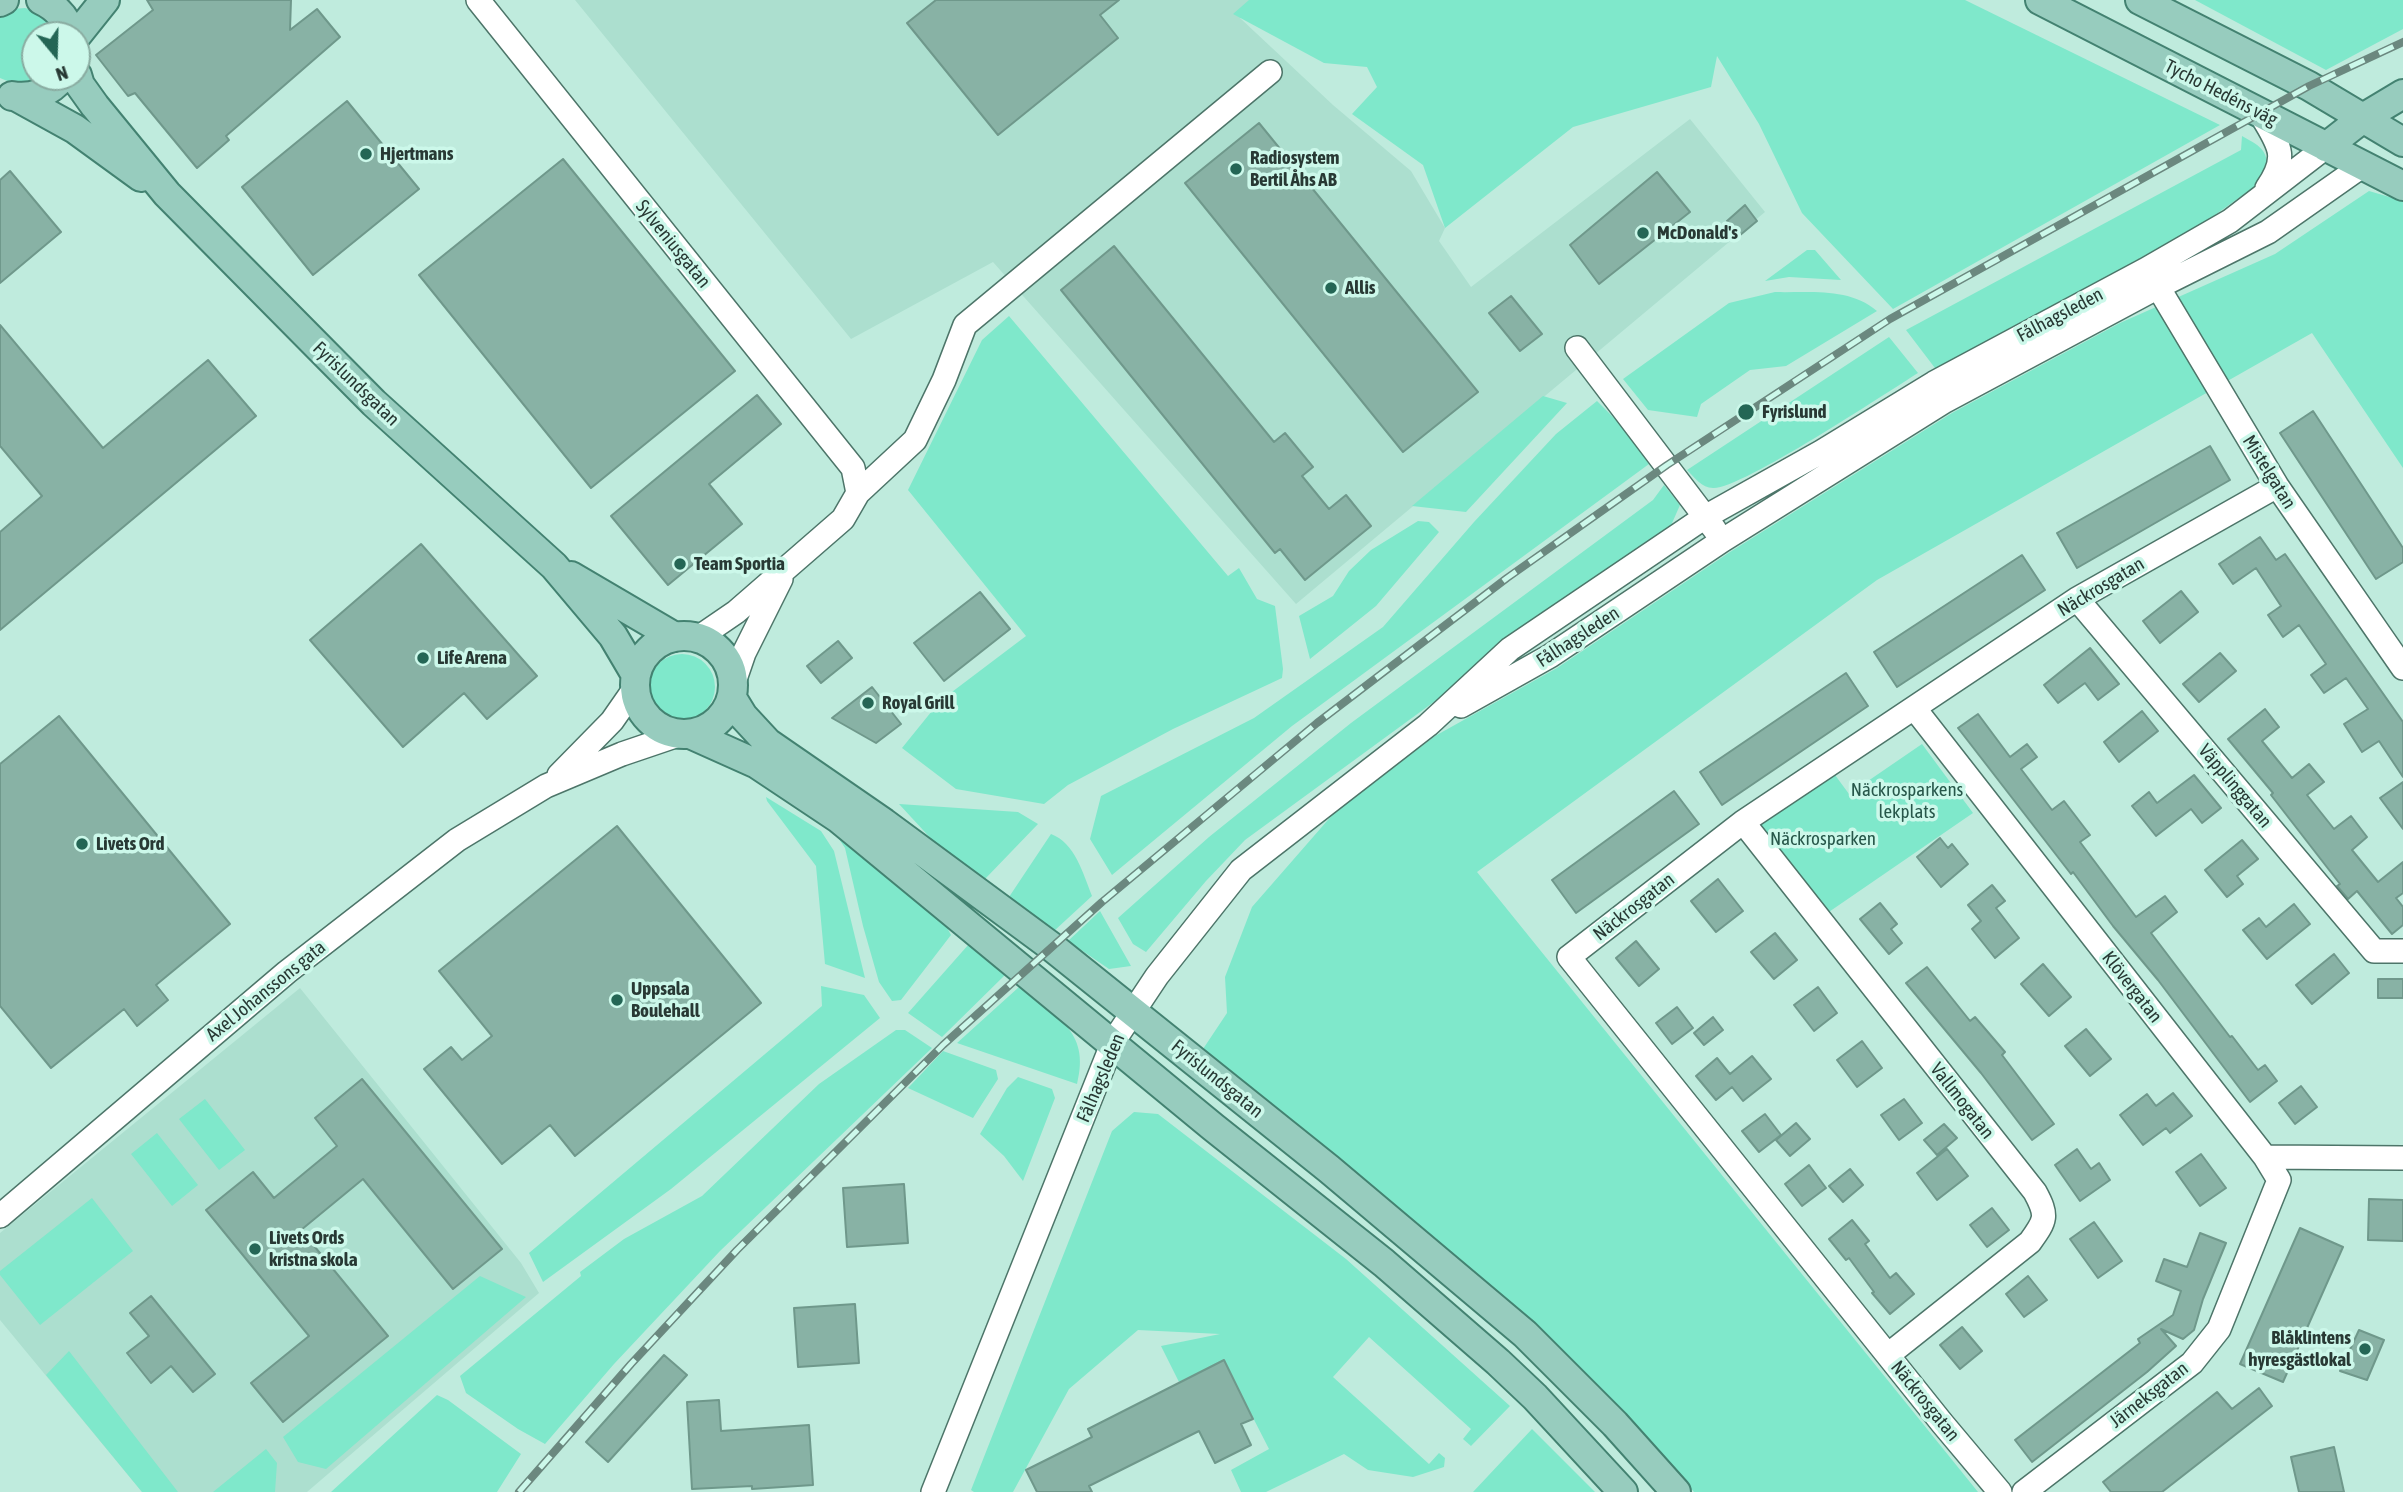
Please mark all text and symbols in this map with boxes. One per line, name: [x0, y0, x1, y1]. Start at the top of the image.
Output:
north arrow: [21, 21, 91, 91]
street label: Tycho Hedéns väg: [2161, 55, 2281, 131]
text: N: [53, 62, 71, 86]
place label: Hjertmans: [380, 143, 453, 165]
marker: Hjertmans: [358, 146, 374, 162]
place label: Radiosystem Bertil Åhs AB: [1250, 147, 1339, 191]
marker: Radiosystem Bertil Åhs AB: [1228, 161, 1244, 177]
street label: Sylveniusgatan: [631, 196, 715, 292]
place label: McDonald's: [1657, 222, 1738, 244]
marker: McDonald's: [1635, 225, 1651, 241]
place label: Allis: [1345, 277, 1375, 299]
marker: Allis: [1323, 280, 1339, 296]
street label: Fålhagsleden: [2013, 283, 2107, 347]
street label: Fyrislundsgatan: [308, 337, 404, 431]
place label: Fyrislund: [1762, 401, 1827, 423]
marker: Fyrislund: [1736, 402, 1756, 422]
street label: Mistelgatan: [2237, 431, 2301, 513]
street label: Näckrosgatan: [2054, 552, 2148, 622]
place label: Team Sportia: [694, 553, 785, 575]
marker: Team Sportia: [672, 556, 688, 572]
street label: Fålhagsleden: [1532, 602, 1624, 672]
place label: Life Arena: [437, 647, 507, 669]
marker: Life Arena: [415, 650, 431, 666]
place label: Royal Grill: [882, 692, 954, 714]
marker: Royal Grill: [860, 695, 876, 711]
street label: Väpplinggatan: [2193, 740, 2277, 832]
park label: Näckrosparkens lekplats: [1851, 779, 1963, 823]
park label: Näckrosparken: [1770, 828, 1876, 850]
place label: Livets Ord: [96, 833, 164, 855]
marker: Livets Ord: [74, 836, 90, 852]
street label: Näckrosgatan: [1589, 868, 1679, 946]
street label: Axel Johanssons gata: [202, 936, 330, 1046]
street label: Klövergatan: [2097, 947, 2167, 1027]
place label: Uppsala Boulehall: [631, 978, 700, 1022]
marker: Uppsala Boulehall: [609, 992, 625, 1008]
street label: Fålhagsleden: [1072, 1030, 1130, 1126]
street label: Fyrislundsgatan: [1167, 1035, 1267, 1123]
street label: Vallmogatan: [1925, 1058, 1999, 1144]
place label: Livets Ords kristna skola: [269, 1227, 358, 1271]
marker: Livets Ords kristna skola: [247, 1241, 263, 1257]
place label: Blåklintens hyresgästlokal: [2248, 1327, 2351, 1371]
marker: Blåklintens hyresgästlokal: [2357, 1341, 2373, 1357]
street label: Näckrosgatan: [1886, 1356, 1964, 1446]
street label: Järneksgatan: [2105, 1357, 2193, 1433]

